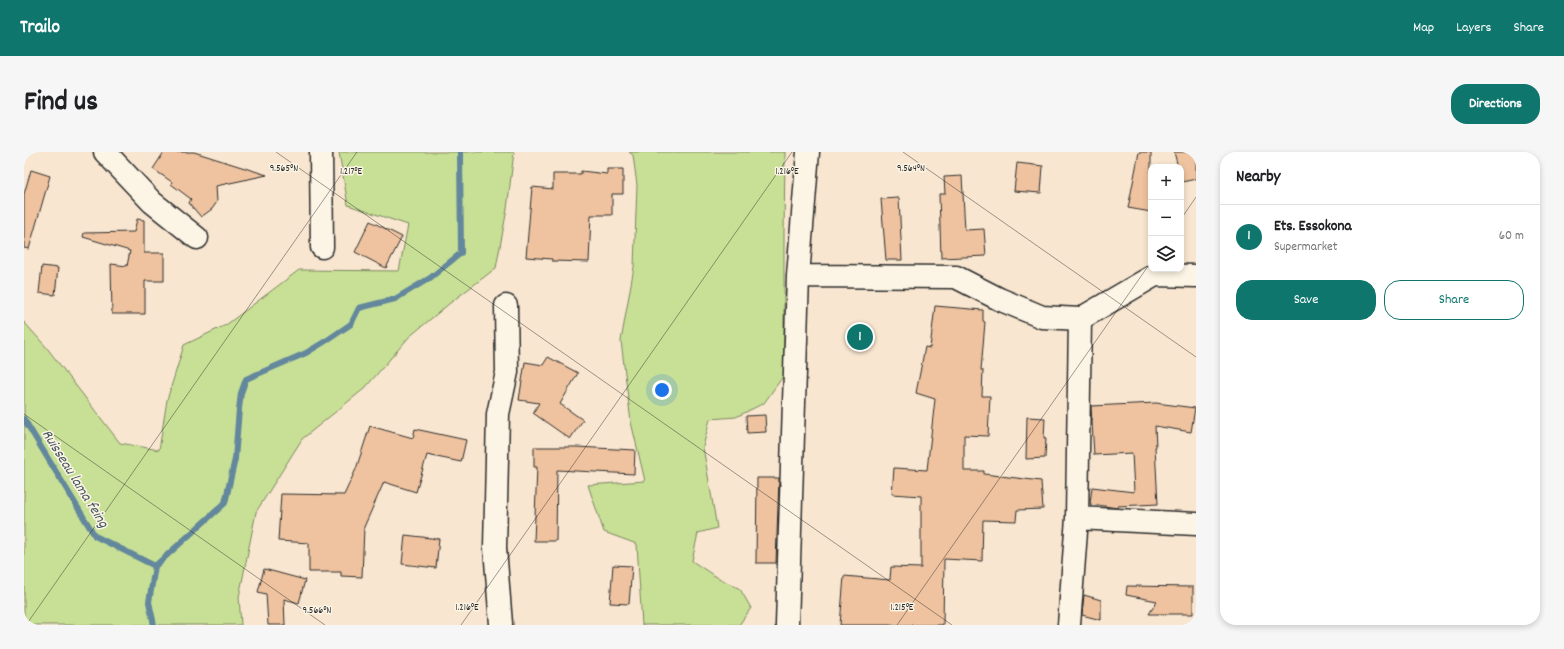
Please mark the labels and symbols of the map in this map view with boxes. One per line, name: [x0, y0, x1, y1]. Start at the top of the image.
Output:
text: 9.565°N: [270, 162, 298, 176]
text: 9.564°N: [897, 162, 925, 176]
text: 1.217°E: [340, 165, 362, 179]
text: 1.216°E: [775, 165, 799, 179]
pin: 1: [847, 322, 873, 352]
your location: [652, 380, 672, 400]
water label: Ruisseau lama feing: [35, 426, 114, 533]
text: 1.216°E: [455, 601, 479, 615]
text: 1.215°E: [891, 601, 914, 615]
text: 9.566°N: [303, 604, 331, 618]

